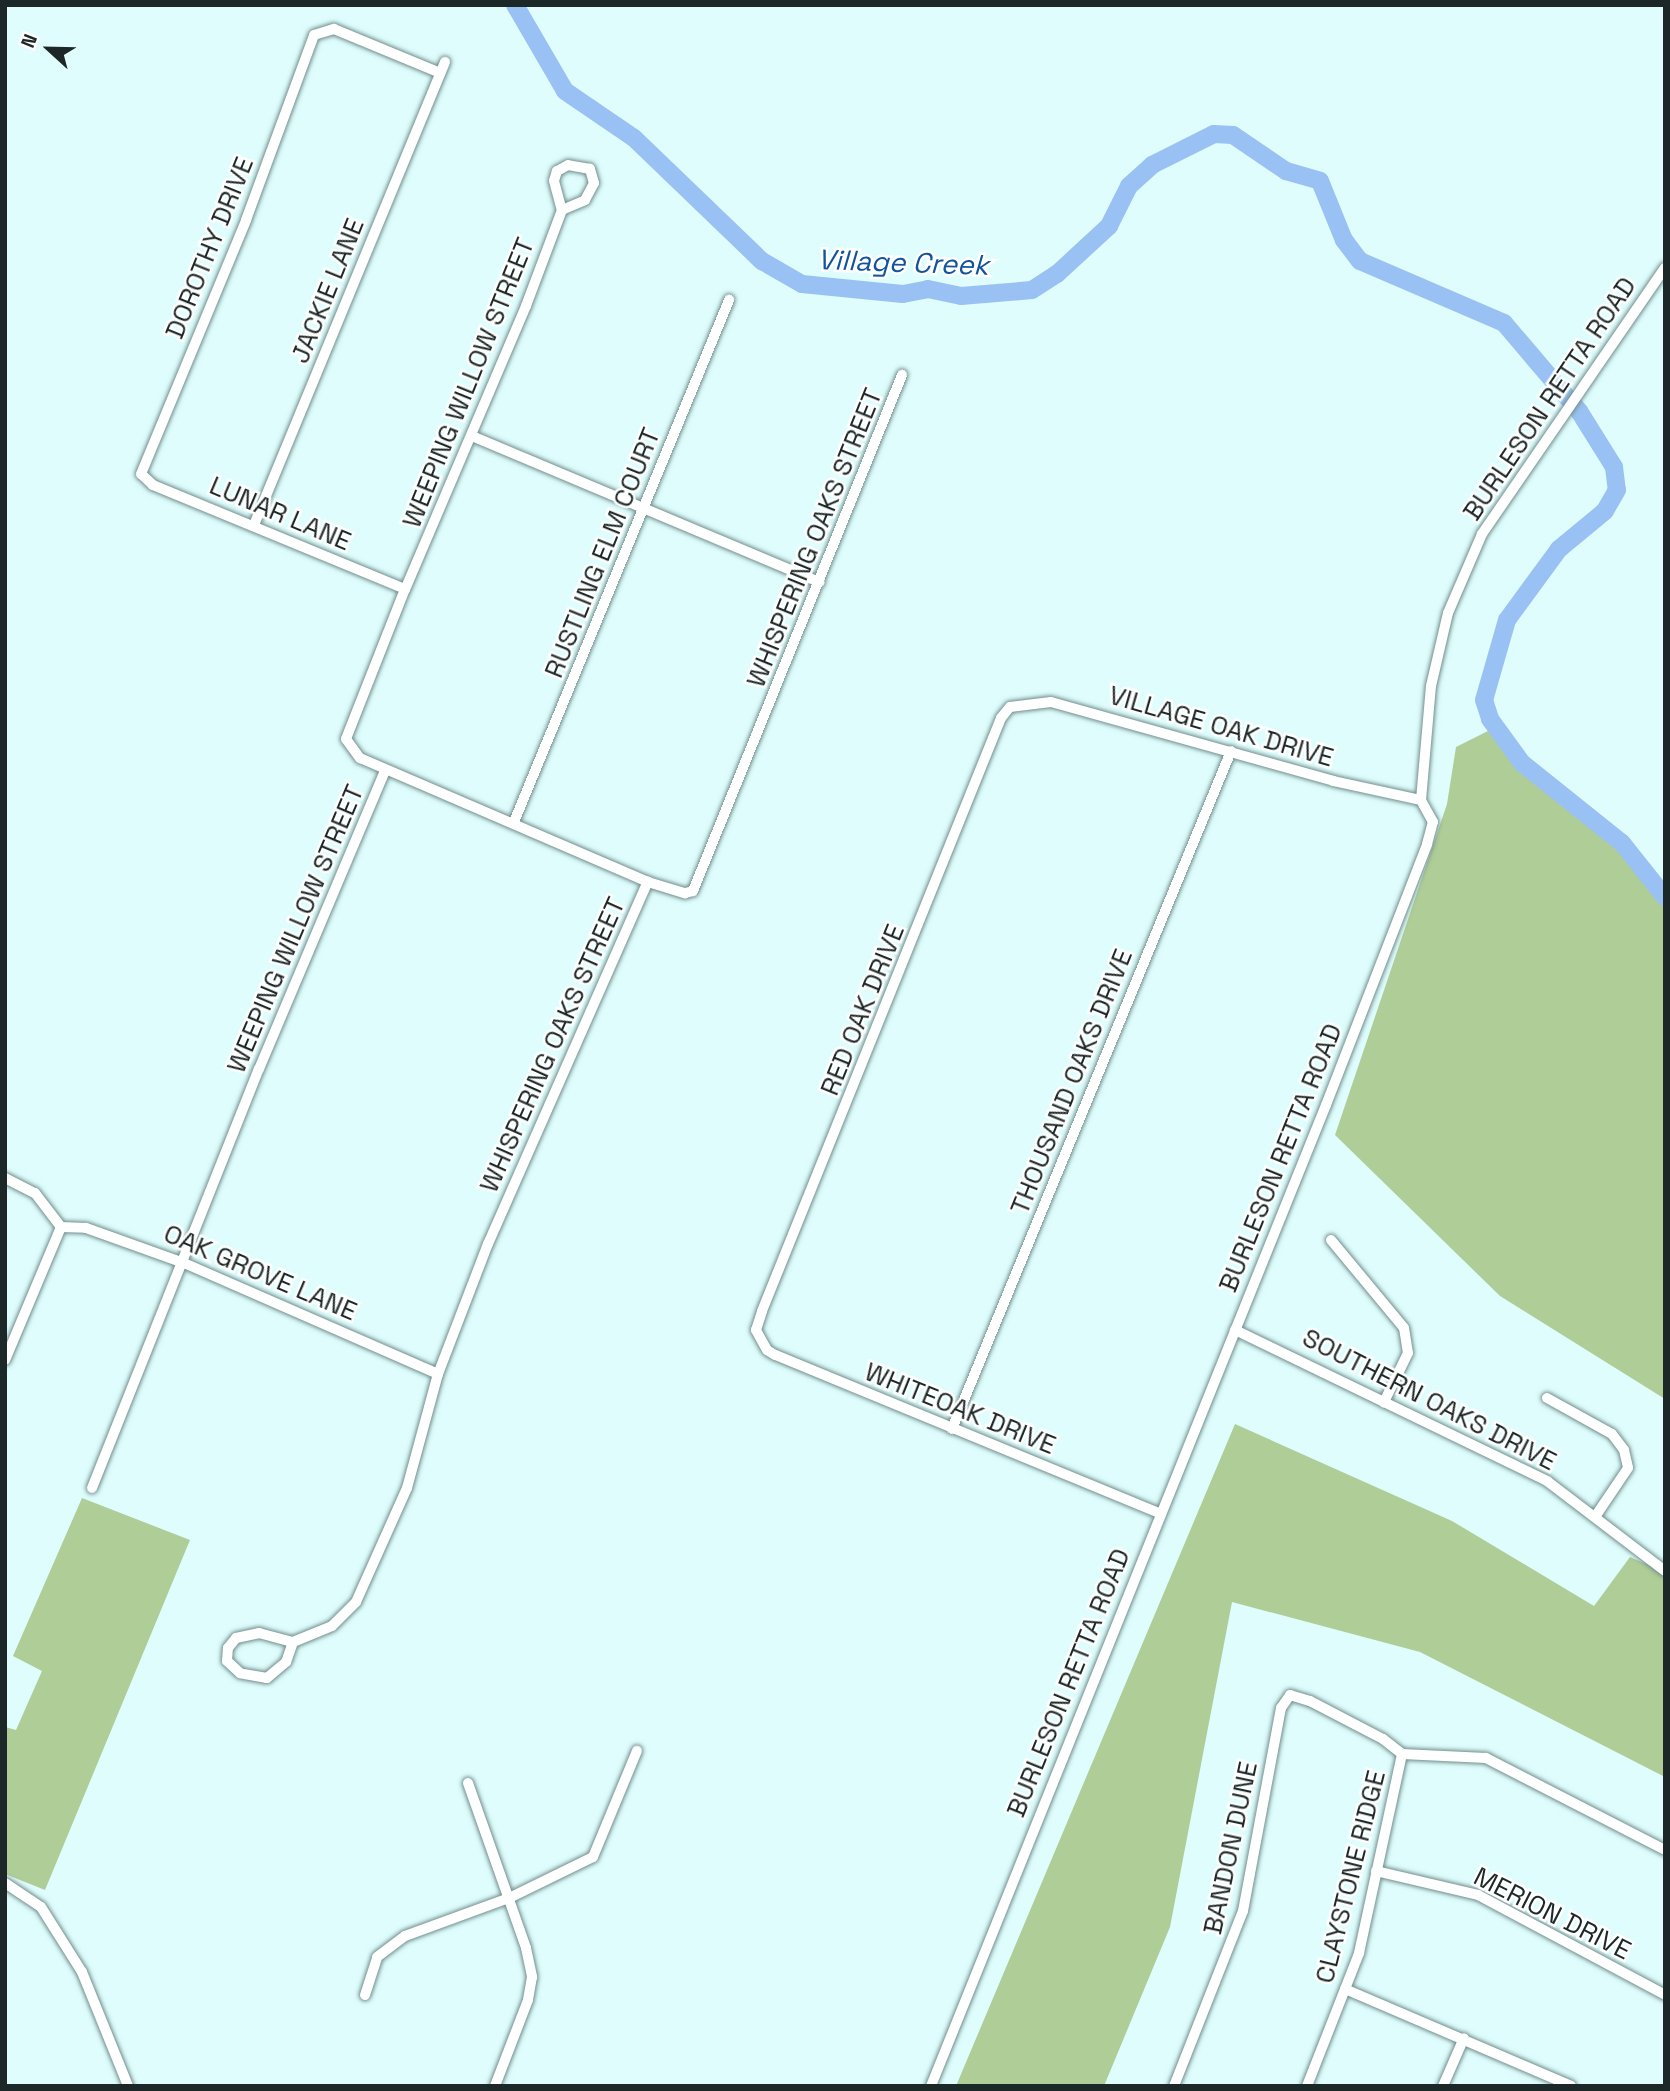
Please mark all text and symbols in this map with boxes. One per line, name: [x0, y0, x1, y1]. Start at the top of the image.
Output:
north arrow: [14, 14, 84, 84]
text: N: [15, 30, 43, 52]
street label: DOROTHY DRIVE: [159, 153, 261, 343]
street label: JACKIE LANE: [285, 214, 371, 368]
street label: WEEPING WILLOW STREET: [396, 233, 542, 533]
water label: Village Creek: [817, 242, 989, 282]
street label: BURLESON RETTA ROAD: [1457, 271, 1643, 527]
street label: WHISPERING OAKS STREET: [741, 384, 889, 692]
street label: RUSTLING ELM COURT: [539, 424, 667, 682]
street label: LUNAR LANE: [205, 470, 355, 558]
street label: VILLAGE OAK DRIVE: [1105, 680, 1337, 774]
street label: WEEPING WILLOW STREET: [221, 780, 371, 1078]
street label: WHISPERING OAKS STREET: [474, 893, 632, 1197]
street label: RED OAK DRIVE: [814, 920, 912, 1100]
street label: THOUSAND OAKS DRIVE: [1005, 945, 1139, 1219]
street label: BURLESON RETTA ROAD: [1213, 1019, 1349, 1297]
street label: OAK GROVE LANE: [159, 1218, 361, 1328]
street label: SOUTHERN OAKS DRIVE: [1297, 1322, 1561, 1478]
street label: WHITEOAK DRIVE: [860, 1357, 1060, 1461]
street label: BURLESON RETTA ROAD: [1001, 1544, 1137, 1822]
street label: BANDON DUNE: [1197, 1759, 1265, 1937]
street label: CLAYSTONE RIDGE: [1309, 1767, 1393, 1987]
street label: MERION DRIVE: [1468, 1861, 1636, 1967]

